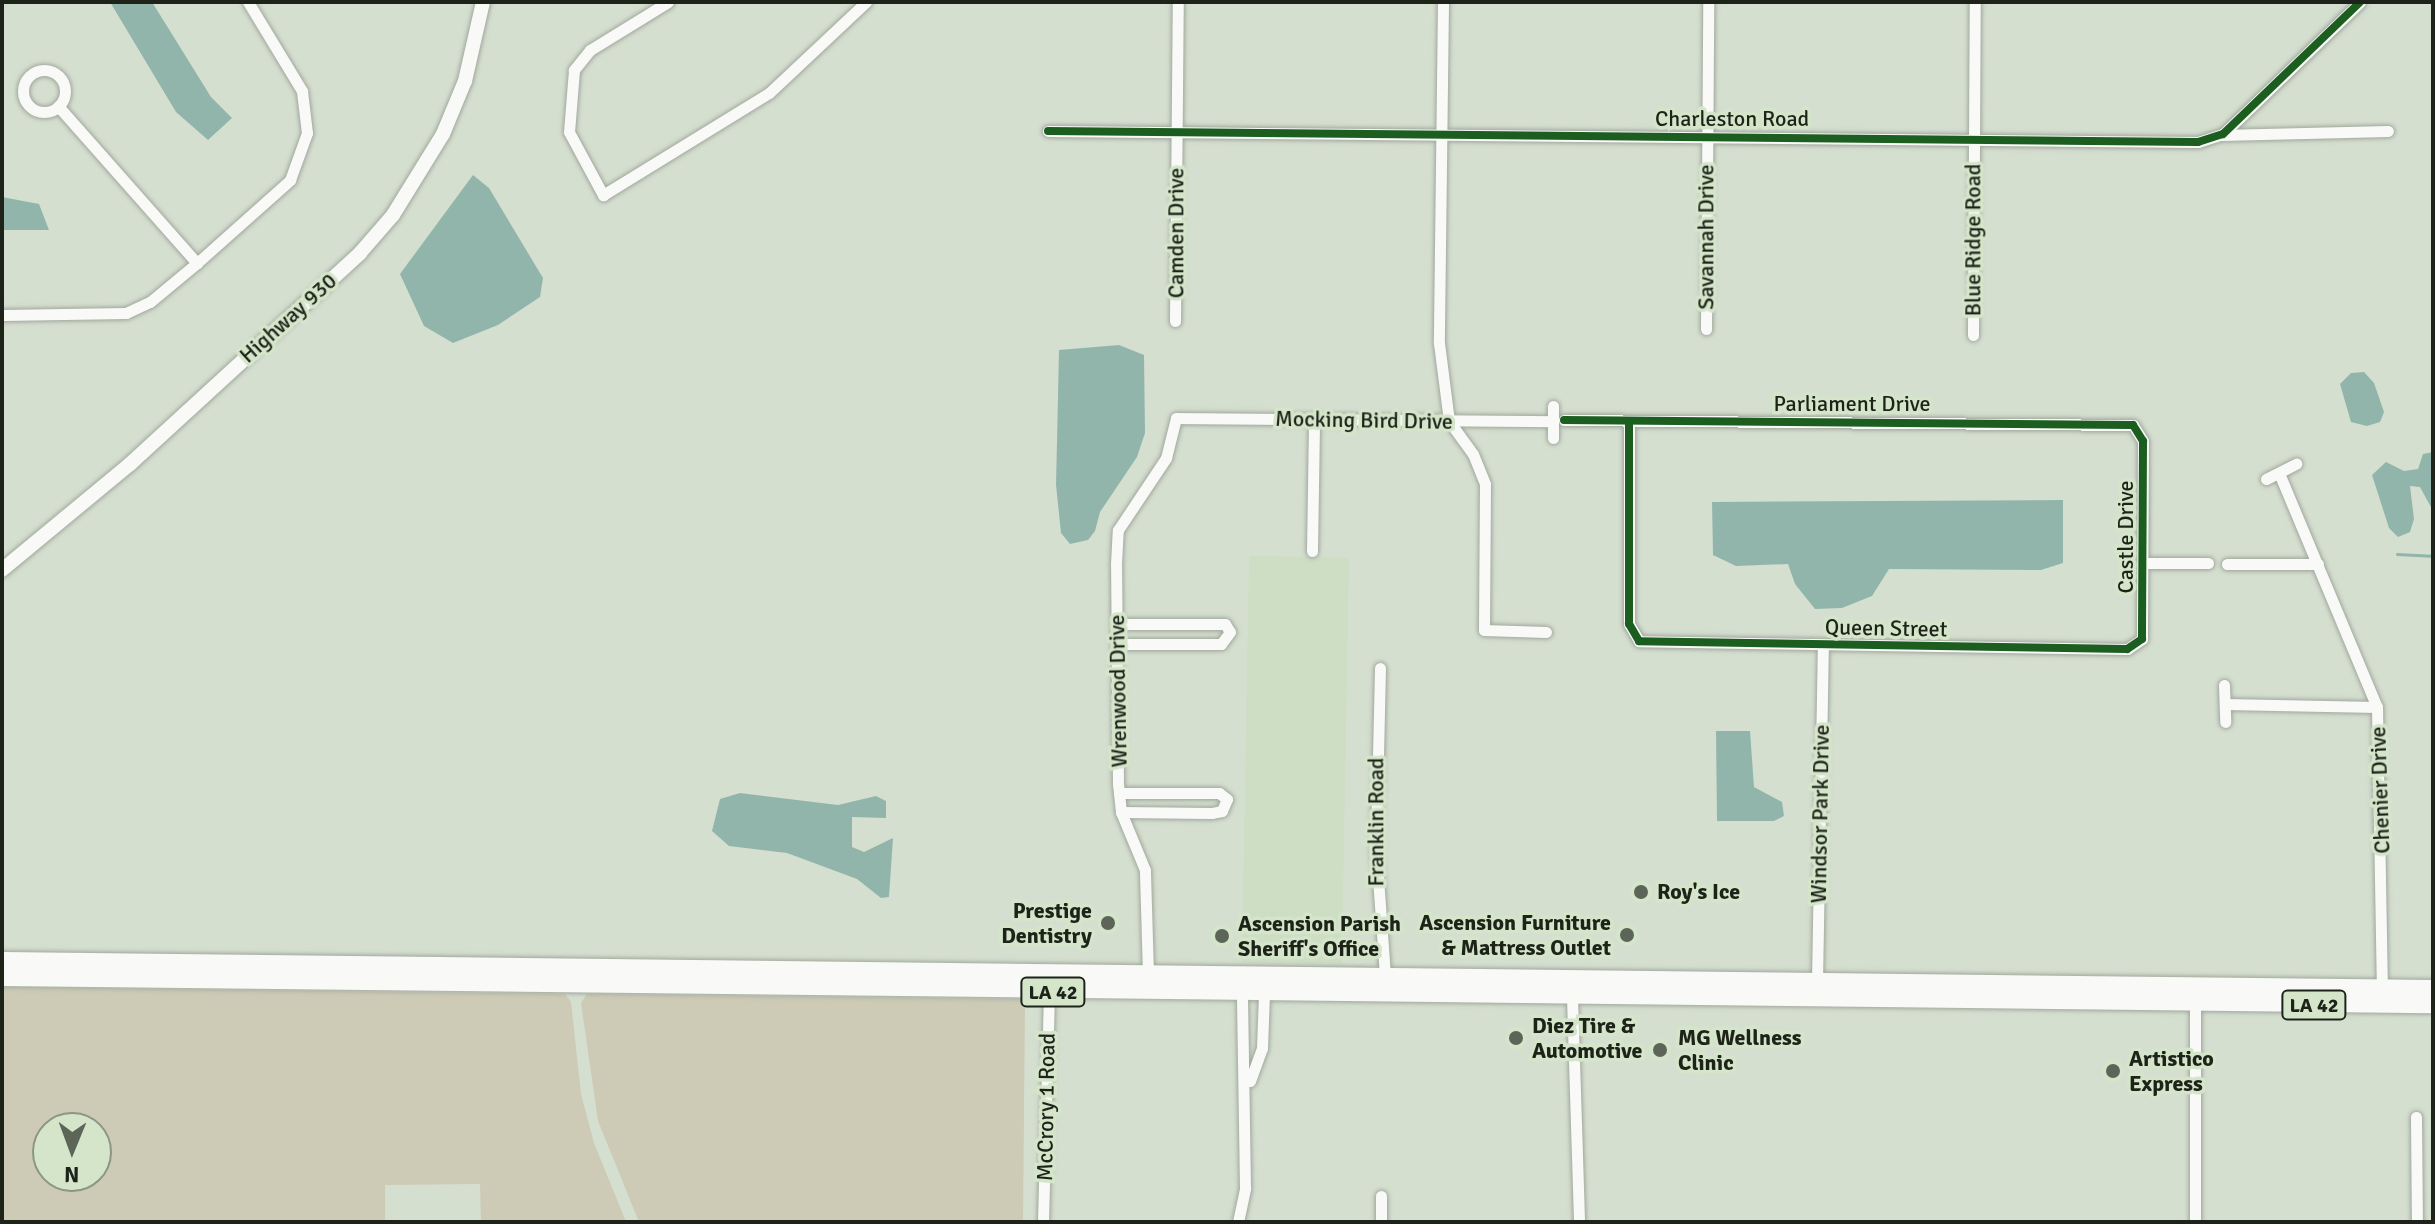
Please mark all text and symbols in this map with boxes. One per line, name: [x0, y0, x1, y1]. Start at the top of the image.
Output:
street label: Charleston Road: [1655, 106, 1809, 132]
street label: Savannah Drive: [1693, 164, 1719, 310]
street label: Blue Ridge Road: [1960, 164, 1986, 316]
street label: Camden Drive: [1163, 168, 1189, 298]
street label: Highway 930: [234, 268, 342, 368]
street label: Parliament Drive: [1773, 391, 1931, 417]
street label: Mocking Bird Drive: [1275, 405, 1453, 435]
street label: Castle Drive: [2113, 481, 2139, 593]
street label: Wrenwood Drive: [1103, 614, 1133, 768]
street label: Queen Street: [1825, 614, 1947, 642]
street label: Windsor Park Drive: [1805, 724, 1835, 904]
street label: Chenier Drive: [2365, 726, 2395, 854]
street label: Franklin Road: [1363, 757, 1389, 887]
place label: Roy's Ice: [1657, 879, 1740, 905]
marker: Roy's Ice: [1632, 883, 1650, 901]
place label: Prestige Dentistry: [1001, 897, 1092, 948]
place label: Ascension Furniture & Mattress Outlet: [1419, 909, 1611, 960]
place label: Ascension Parish Sheriff's Office: [1238, 910, 1401, 962]
marker: Prestige Dentistry: [1099, 914, 1117, 932]
marker: Ascension Furniture & Mattress Outlet: [1618, 926, 1636, 944]
marker: Ascension Parish Sheriff's Office: [1213, 927, 1231, 945]
road number: LA 42: [1019, 976, 1087, 1008]
road number: LA 42: [2280, 989, 2348, 1021]
place label: Diez Tire & Automotive: [1532, 1012, 1643, 1064]
place label: MG Wellness Clinic: [1678, 1024, 1802, 1076]
marker: Diez Tire & Automotive: [1507, 1029, 1525, 1047]
street label: McCrory 1 Road: [1032, 1033, 1060, 1181]
marker: MG Wellness Clinic: [1649, 1039, 1671, 1061]
place label: Artistico Express: [2129, 1045, 2214, 1096]
marker: Artistico Express: [2104, 1062, 2122, 1080]
north arrow: [32, 1112, 112, 1192]
text: N: [64, 1161, 79, 1188]

